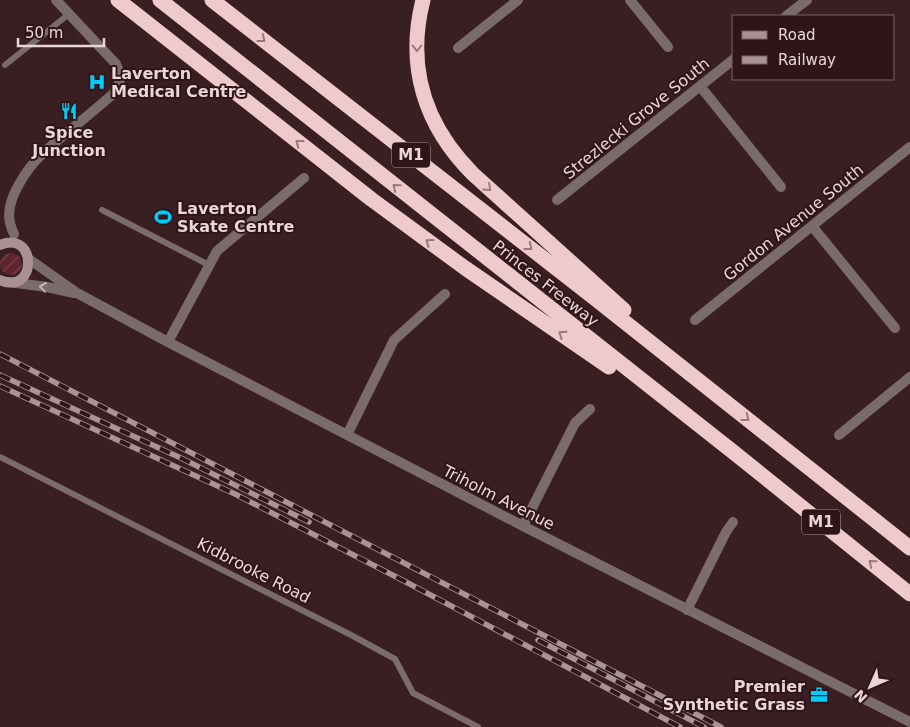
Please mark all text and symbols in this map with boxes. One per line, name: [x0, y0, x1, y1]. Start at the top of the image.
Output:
scale bar: [18, 15, 104, 47]
legend: [732, 15, 895, 80]
text: 50 m: [25, 24, 63, 42]
text: Road: [778, 26, 816, 44]
one-way arrow: [257, 33, 266, 42]
one-way arrow: [412, 44, 422, 52]
text: Railway: [778, 51, 836, 69]
street label: Strezlecki Grove South: [560, 54, 713, 183]
place label: Laverton Medical Centre: [111, 64, 247, 101]
hospital icon: Laverton Medical Centre: [87, 72, 107, 92]
restaurant icon: Spice Junction: [59, 101, 79, 121]
place label: Spice Junction: [31, 123, 106, 160]
one-way arrow: [296, 140, 305, 149]
road number: M1: [392, 142, 430, 168]
street label: Gordon Avenue South: [719, 160, 867, 285]
one-way arrow: [483, 182, 492, 191]
one-way arrow: [393, 184, 402, 192]
place label: Laverton Skate Centre: [177, 199, 295, 236]
sports icon: Laverton Skate Centre: [153, 207, 173, 227]
street label: Princes Freeway: [489, 236, 602, 331]
one-way arrow: [426, 239, 435, 247]
one-way arrow: [523, 241, 532, 249]
one-way arrow: [39, 282, 47, 293]
one-way arrow: [558, 331, 568, 340]
one-way arrow: [740, 413, 749, 421]
street label: Triholm Avenue: [439, 461, 558, 534]
road number: M1: [802, 510, 840, 534]
street label: Kidbrooke Road: [194, 534, 314, 607]
one-way arrow: [869, 561, 878, 569]
north arrow: [845, 662, 895, 712]
place label: Premier Synthetic Grass: [663, 677, 805, 714]
office icon: Premier Synthetic Grass: [809, 685, 829, 705]
text: N: [851, 686, 871, 706]

